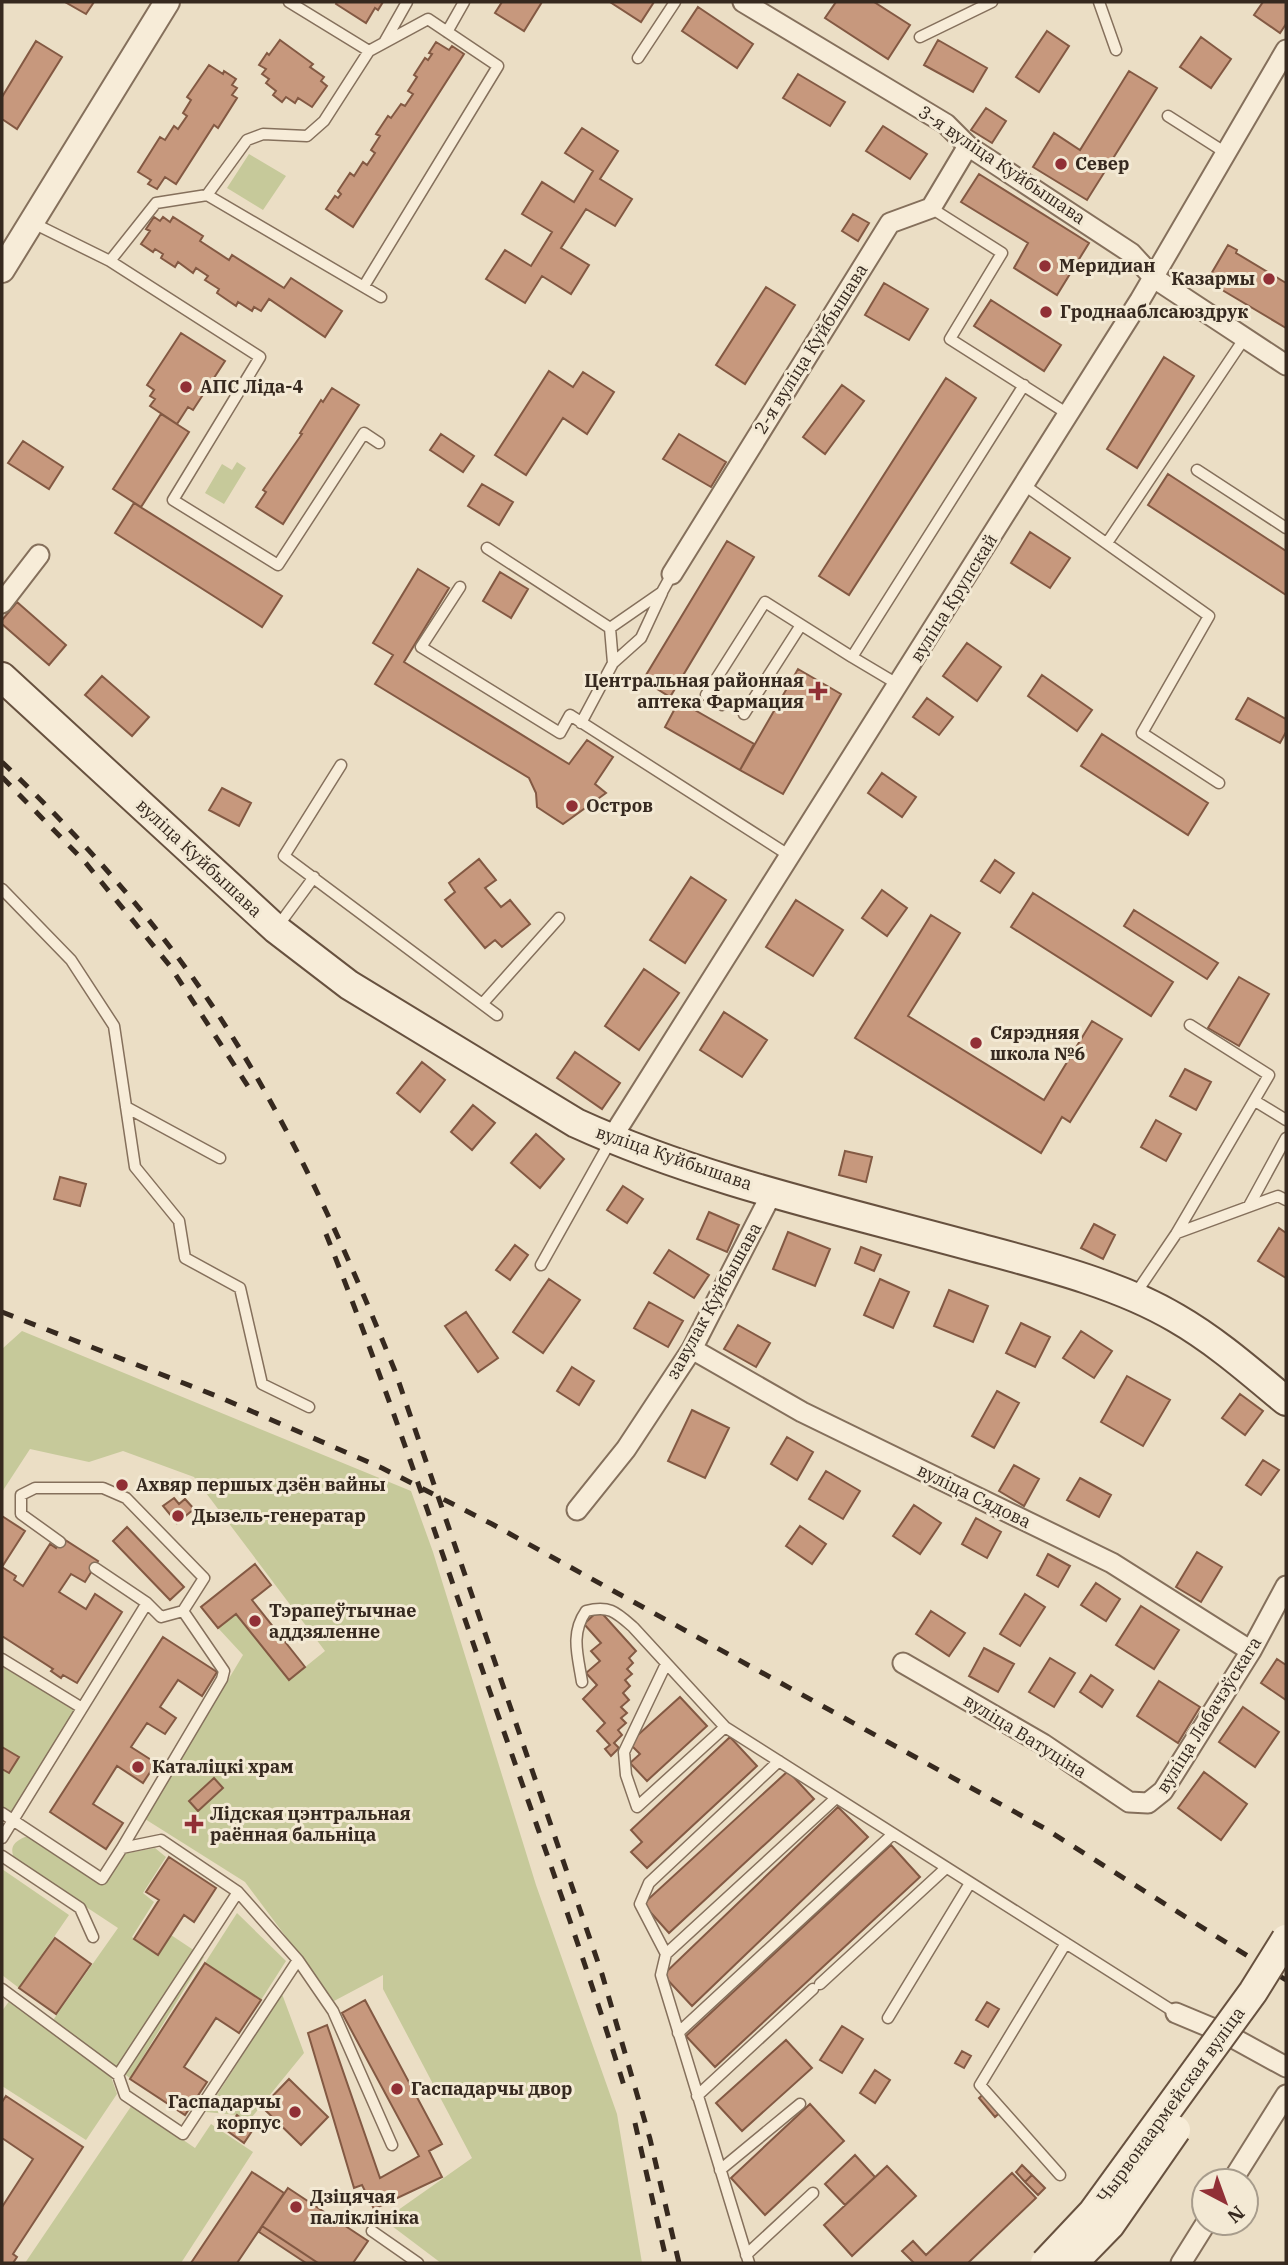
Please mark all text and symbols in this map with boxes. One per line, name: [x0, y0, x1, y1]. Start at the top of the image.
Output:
street label: 3-я вуліца Куйбышава: [914, 100, 1090, 229]
place label: Север: [1075, 152, 1129, 175]
marker: Север: [1053, 156, 1069, 172]
place label: Меридиан: [1059, 254, 1155, 277]
marker: Меридиан: [1037, 258, 1053, 274]
street label: 2-я вуліца Куйбышава: [749, 259, 873, 438]
place label: Казармы: [1171, 267, 1255, 290]
marker: Казармы: [1261, 271, 1277, 287]
place label: Гроднааблсаюздрук: [1060, 300, 1248, 323]
marker: Гроднааблсаюздрук: [1038, 304, 1054, 320]
place label: АПС Ліда-4: [200, 375, 303, 398]
marker: АПС Ліда-4: [178, 379, 194, 395]
street label: вуліца Крупскай: [905, 529, 1002, 666]
place label: Центральная районная аптека Фармация: [584, 669, 804, 713]
marker: Центральная районная аптека Фармация: [810, 683, 826, 699]
street label: вуліца Куйбышава: [131, 793, 267, 922]
place label: Остров: [586, 794, 653, 817]
marker: Остров: [564, 798, 580, 814]
place label: Сярэдняя школа №6: [990, 1021, 1086, 1065]
marker: Сярэдняя школа №6: [968, 1035, 984, 1051]
street label: вуліца Куйбышава: [593, 1120, 756, 1195]
street label: завулак Куйбышава: [661, 1218, 766, 1383]
street label: вуліца Сядова: [914, 1458, 1035, 1533]
place label: Ахвяр першых дзён вайны: [136, 1473, 386, 1496]
marker: Ахвяр першых дзён вайны: [114, 1477, 130, 1493]
place label: Дызель-генератар: [192, 1504, 366, 1527]
marker: Дызель-генератар: [170, 1508, 186, 1524]
place label: Тэрапеўтычнае аддзяленне: [269, 1599, 416, 1643]
marker: Тэрапеўтычнае аддзяленне: [247, 1613, 263, 1629]
street label: вуліца Лабачэўскага: [1151, 1632, 1266, 1797]
street label: вуліца Ватуціна: [959, 1688, 1091, 1783]
place label: Каталіцкі храм: [152, 1755, 294, 1778]
marker: Каталіцкі храм: [130, 1759, 146, 1775]
place label: Лідская цэнтральная раённая бальніца: [210, 1802, 411, 1846]
marker: Лідская цэнтральная раённая бальніца: [184, 1814, 204, 1834]
street label: Чырвонаармейская вуліца: [1092, 2002, 1250, 2208]
place label: Гаспадарчы двор: [411, 2077, 572, 2100]
marker: Гаспадарчы двор: [389, 2081, 405, 2097]
place label: Гаспадарчы корпус: [168, 2090, 281, 2134]
marker: Гаспадарчы корпус: [287, 2104, 303, 2120]
north arrow: [1190, 2167, 1260, 2237]
place label: Дзіцячая паліклініка: [310, 2185, 419, 2229]
marker: Дзіцячая паліклініка: [288, 2199, 304, 2215]
text: N: [1223, 2201, 1250, 2229]

